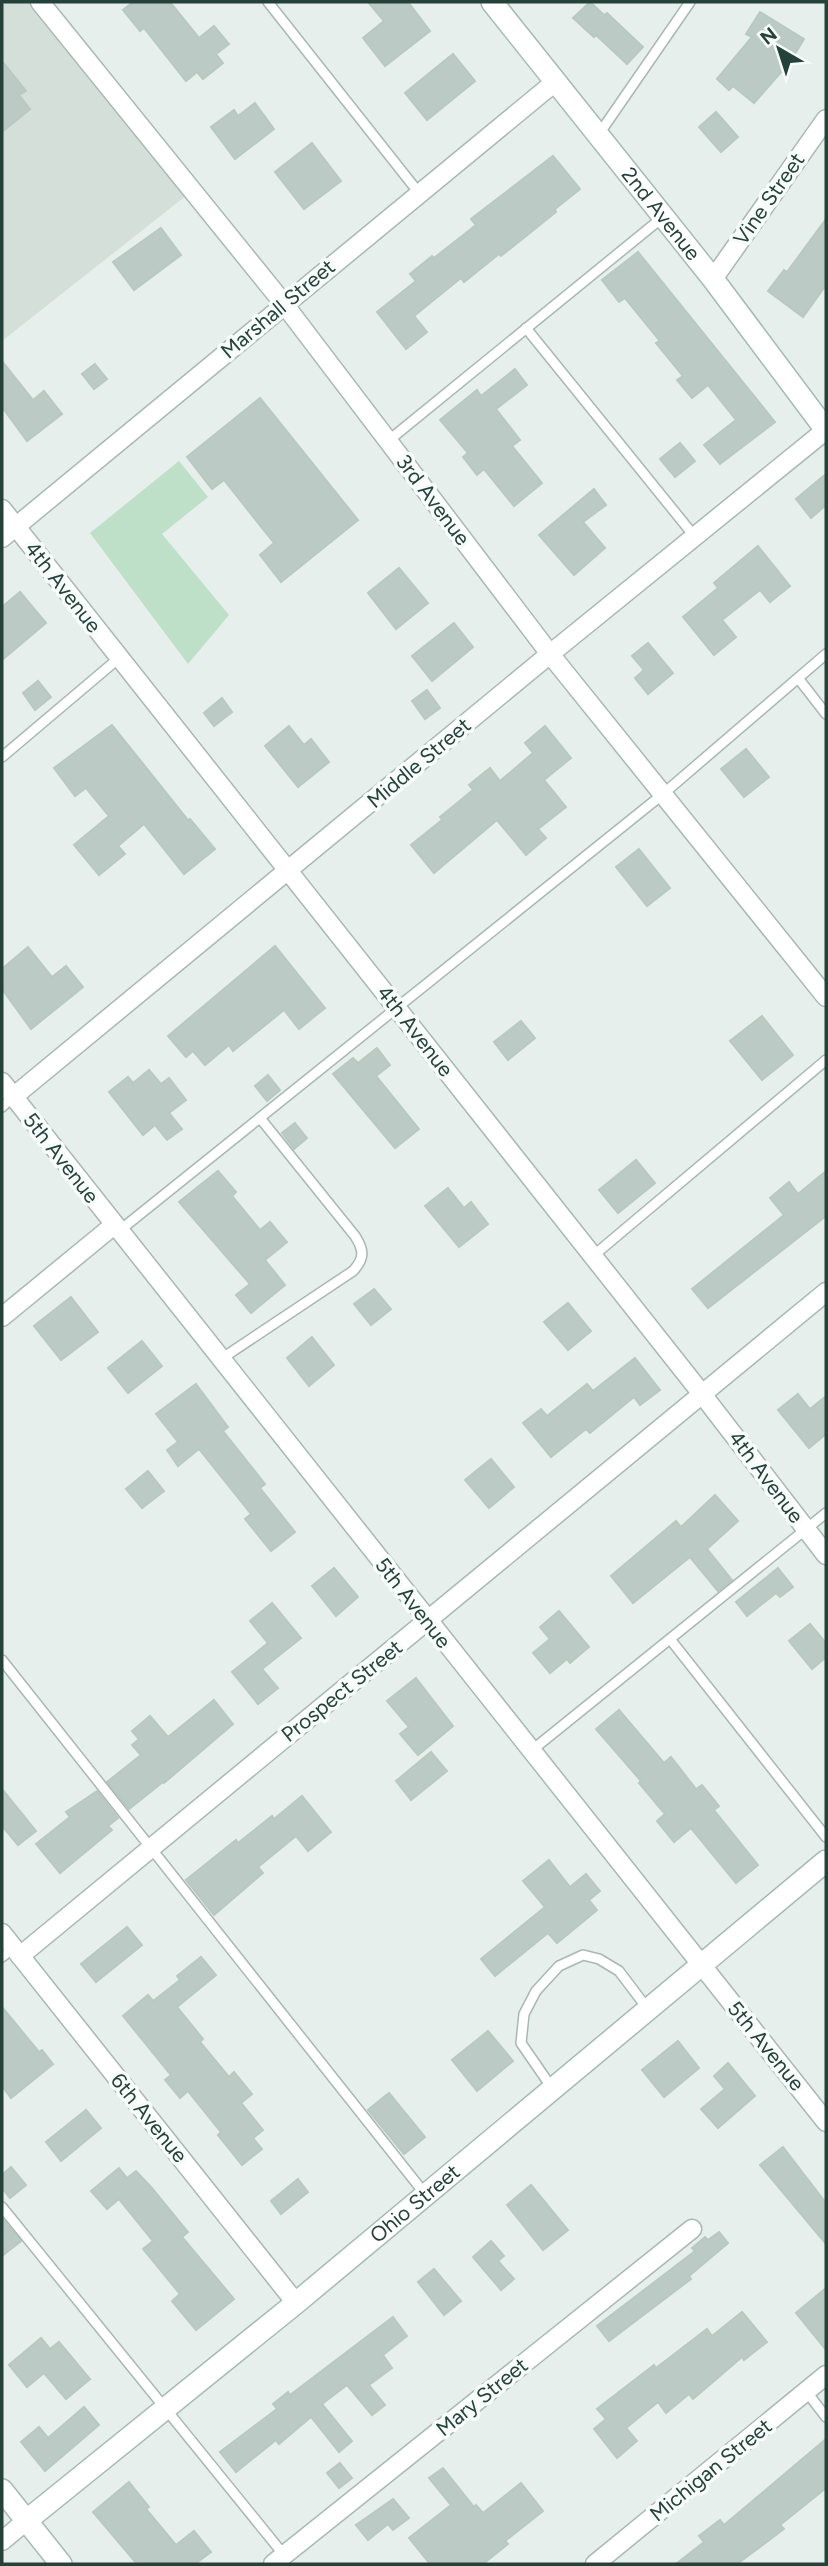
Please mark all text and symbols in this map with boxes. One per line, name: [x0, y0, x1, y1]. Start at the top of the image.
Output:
north arrow: [744, 14, 814, 84]
text: N: [756, 23, 782, 50]
street label: Vine Street: [728, 148, 809, 250]
street label: 2nd Avenue: [617, 162, 706, 265]
street label: Marshall Street: [216, 254, 340, 364]
street label: 3rd Avenue: [391, 449, 476, 550]
street label: 4th Avenue: [20, 536, 107, 637]
street label: Middle Street: [362, 712, 476, 813]
street label: 4th Avenue: [372, 980, 459, 1081]
street label: 5th Avenue: [18, 1107, 104, 1208]
street label: 4th Avenue: [724, 1426, 809, 1528]
street label: 5th Avenue: [370, 1552, 456, 1653]
street label: Prospect Street: [276, 1634, 407, 1747]
street label: 5th Avenue: [723, 1996, 810, 2095]
street label: 6th Avenue: [106, 2068, 193, 2167]
street label: Ohio Street: [365, 2159, 465, 2248]
street label: Mary Street: [431, 2352, 533, 2441]
street label: Michigan Street: [645, 2413, 777, 2526]

